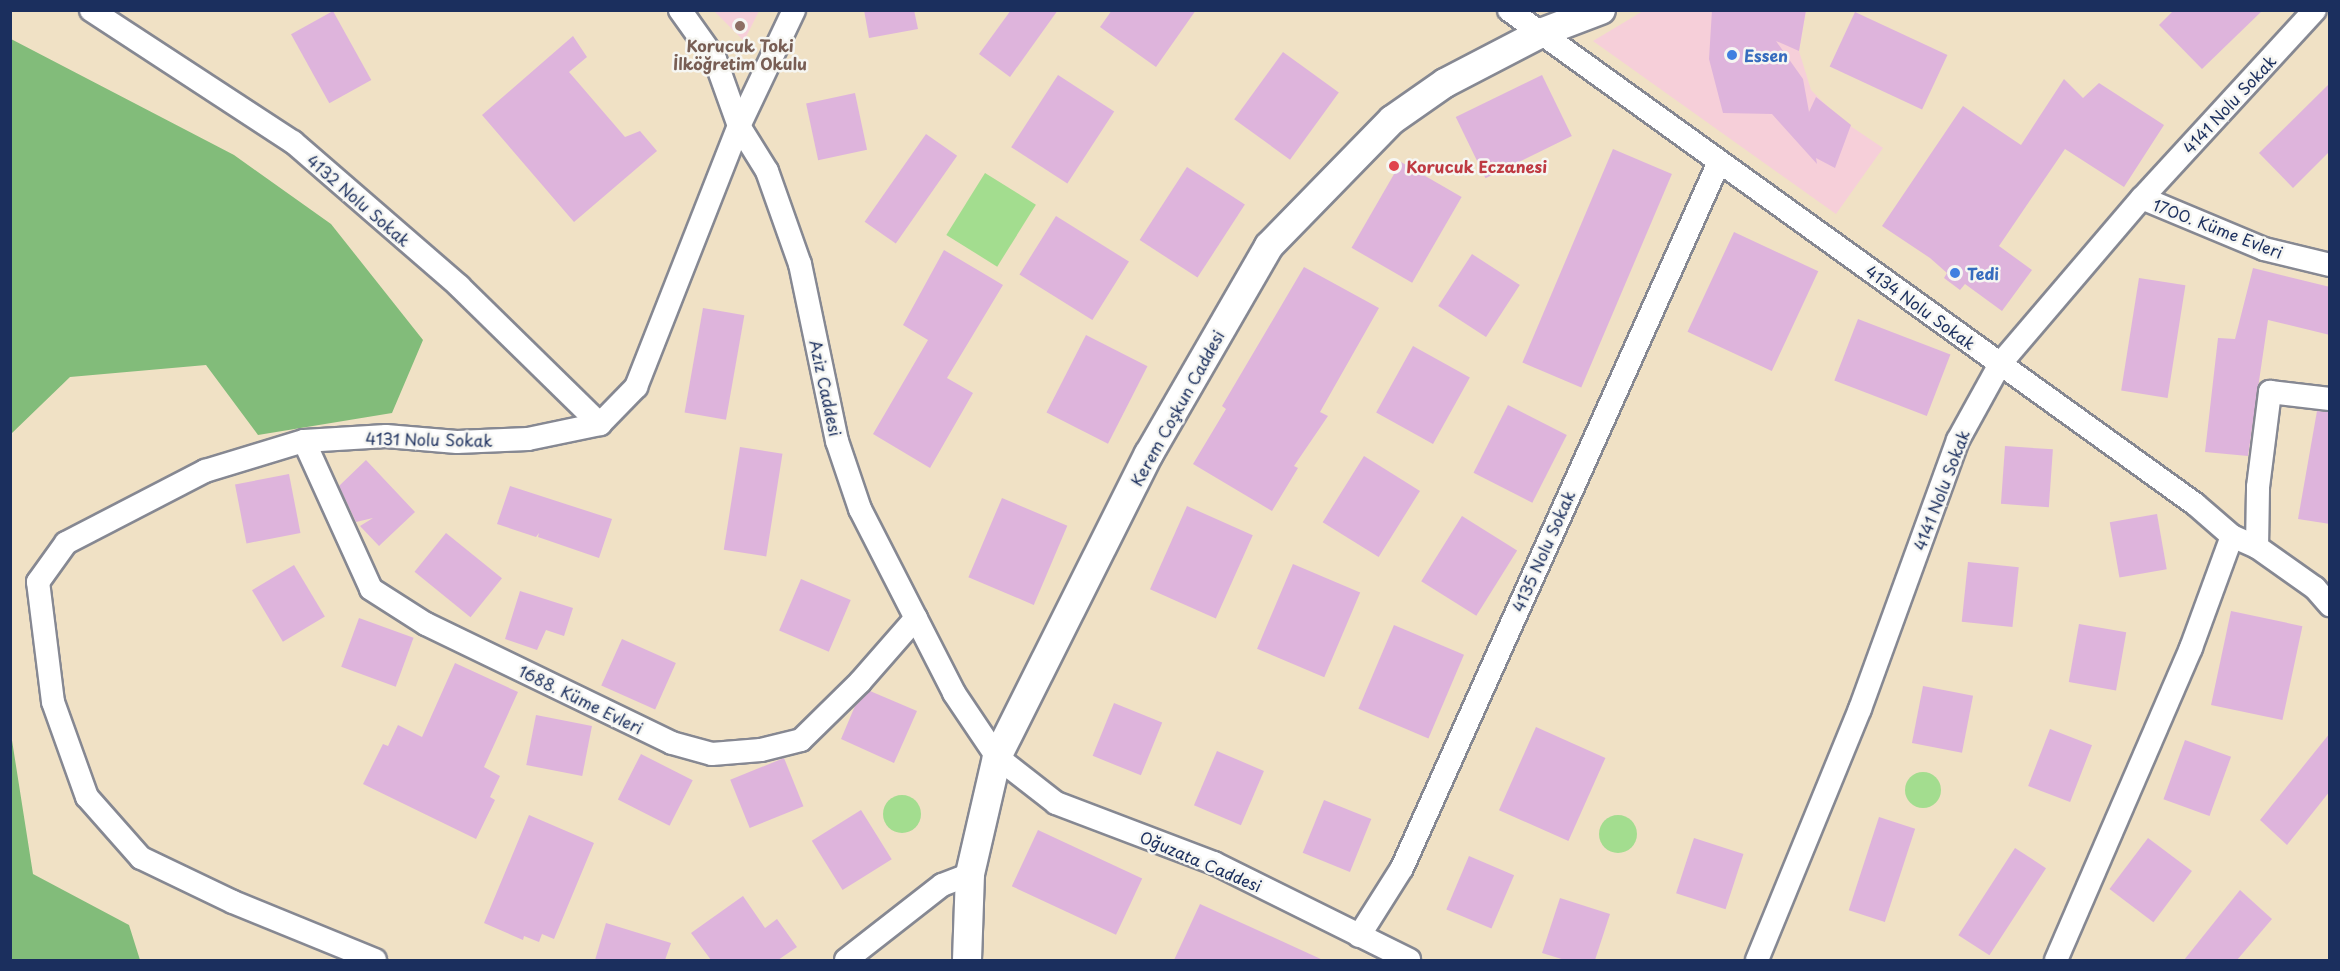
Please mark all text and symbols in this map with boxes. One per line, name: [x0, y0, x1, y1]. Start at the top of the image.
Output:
marker: Korucuk Toki İlköğretim Okulu: [733, 19, 747, 33]
place label: Korucuk Toki İlköğretim Okulu: [673, 35, 807, 73]
place label: Essen: [1744, 45, 1788, 65]
marker: Essen: [1725, 48, 1739, 62]
street label: 4141 Nolu Sokak: [2179, 51, 2279, 157]
street label: 4132 Nolu Sokak: [303, 149, 415, 251]
place label: Korucuk Eczanesi: [1406, 156, 1548, 176]
marker: Korucuk Eczanesi: [1387, 159, 1401, 173]
street label: 1700. Küme Evleri: [2150, 194, 2286, 262]
street label: 4134 Nolu Sokak: [1862, 260, 1980, 354]
place label: Tedi: [1967, 263, 1999, 283]
marker: Tedi: [1948, 266, 1962, 280]
street label: Kerem Coşkun Caddesi: [1126, 326, 1228, 490]
street label: Aziz Caddesi: [806, 338, 846, 438]
street label: 4141 Nolu Sokak: [1909, 427, 1973, 553]
street label: 4131 Nolu Sokak: [365, 428, 493, 450]
street label: 4135 Nolu Sokak: [1508, 487, 1578, 615]
street label: 1688. Küme Evleri: [515, 660, 647, 738]
street label: Oğuzata Caddesi: [1137, 827, 1265, 895]

